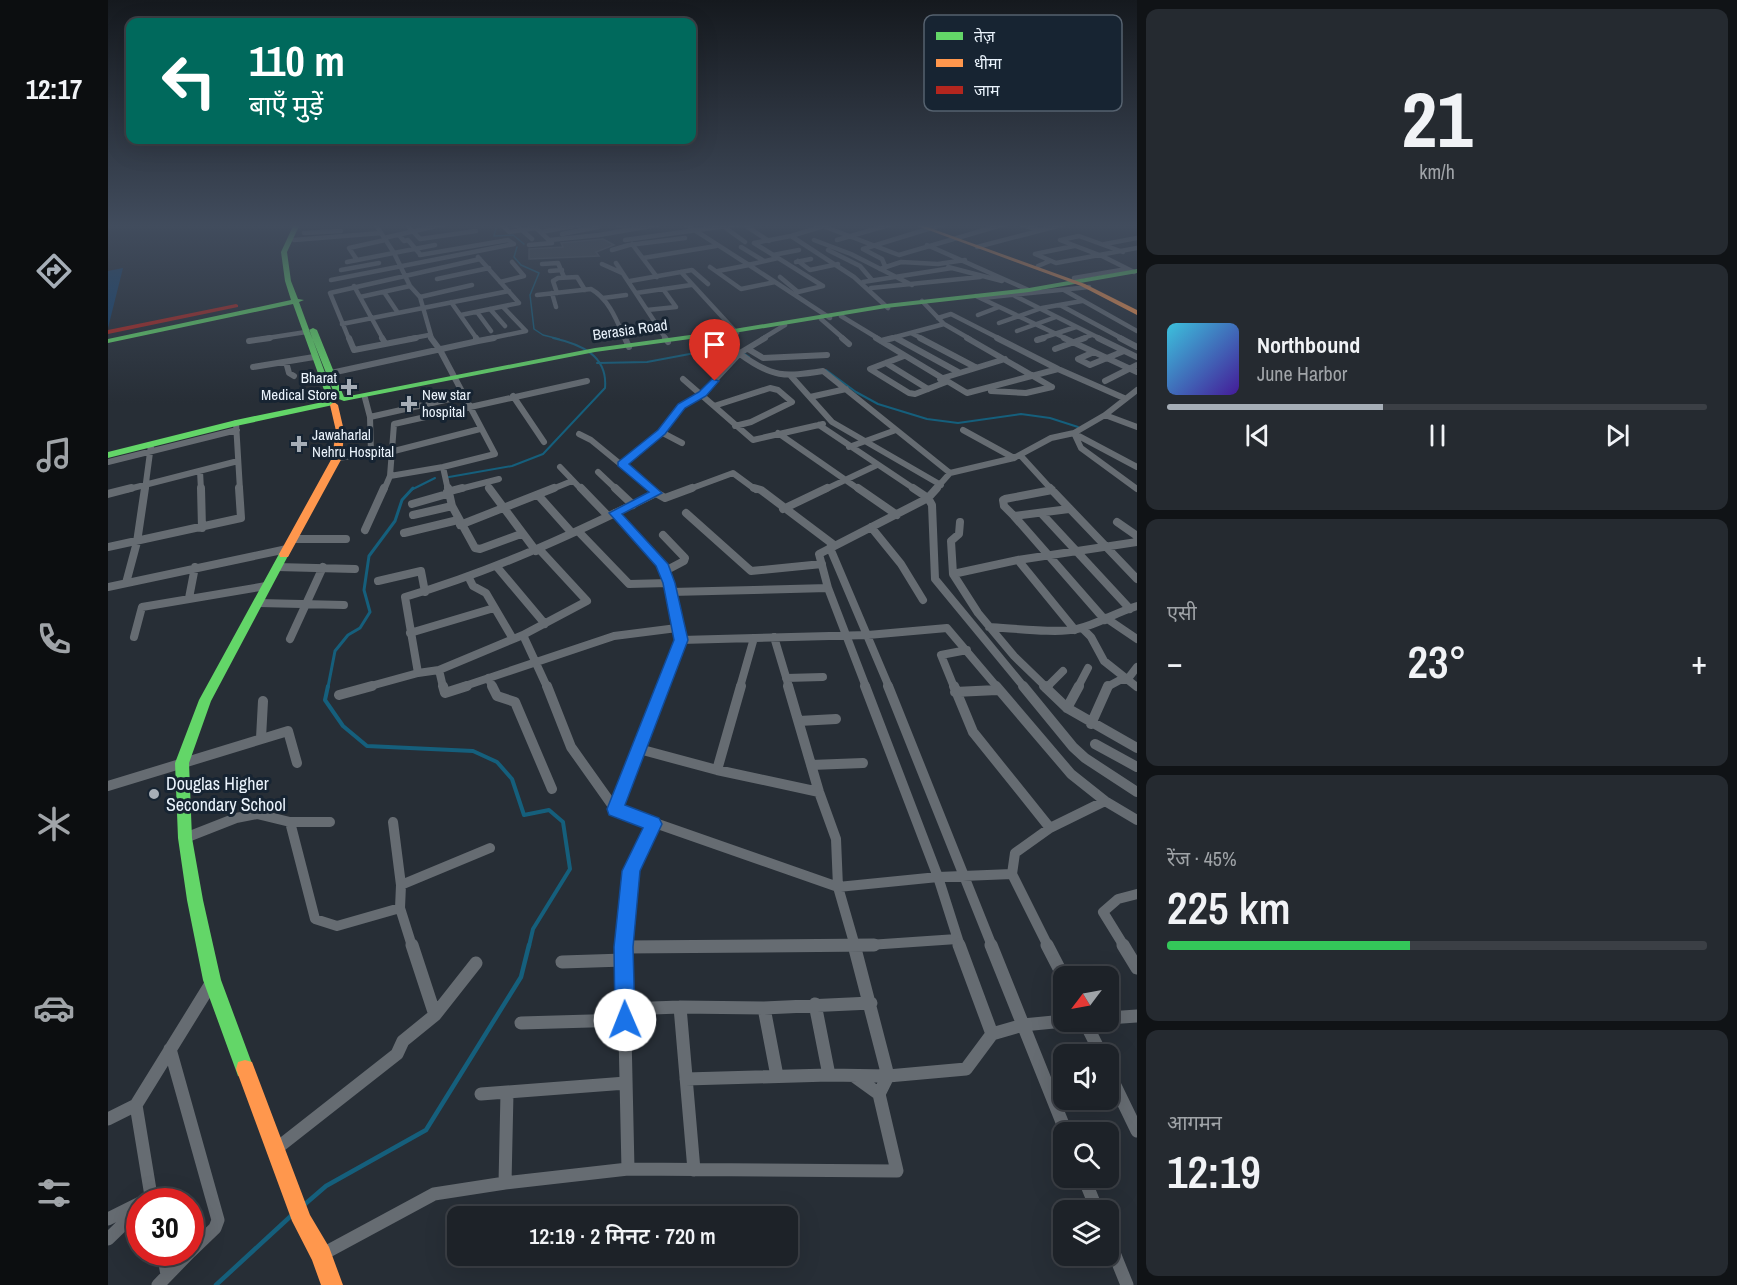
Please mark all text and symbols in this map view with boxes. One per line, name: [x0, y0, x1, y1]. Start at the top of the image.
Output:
legend: [924, 15, 1122, 111]
text: तेज़: [974, 25, 996, 47]
text: 110 m: [249, 33, 345, 89]
icon: left: [150, 42, 228, 120]
text: धीमा: [974, 52, 1003, 74]
text: 21: [1401, 66, 1473, 171]
text: 12:17: [26, 71, 82, 107]
text: जाम: [974, 79, 1000, 101]
text: बाएँ मुड़ें: [249, 87, 323, 123]
text: km/h: [1419, 158, 1455, 185]
icon: directions: [33, 250, 75, 292]
street label: Berasia Road: [591, 314, 669, 345]
pin: [689, 319, 740, 381]
icon: arrive: [698, 328, 731, 361]
text: Northbound: [1257, 330, 1360, 360]
text: June Harbor: [1257, 360, 1347, 387]
place label: Bharat Medical Store: [261, 367, 338, 405]
marker: Bharat Medical Store: [342, 380, 356, 394]
place label: New star hospital: [422, 384, 471, 422]
marker: New star hospital: [400, 395, 418, 413]
icon: previous: [1241, 419, 1274, 452]
icon: pause: [1421, 419, 1454, 452]
icon: next: [1601, 419, 1634, 452]
place label: Jawaharlal Nehru Hospital: [312, 424, 394, 462]
icon: music: [33, 434, 75, 476]
marker: Jawaharlal Nehru Hospital: [290, 435, 308, 453]
text: एसी: [1167, 599, 1197, 626]
icon: phone: [33, 618, 75, 660]
text: 23°: [1407, 631, 1467, 692]
text: −: [1167, 640, 1183, 684]
text: +: [1691, 640, 1707, 684]
place label: Douglas Higher Secondary School: [166, 771, 286, 817]
marker: Douglas Higher Secondary School: [147, 787, 161, 801]
icon: climate: [33, 803, 75, 845]
text: रेंज · 45%: [1167, 845, 1237, 872]
text: 225 km: [1167, 877, 1291, 938]
north arrow: [1053, 966, 1119, 1032]
map controls: [1053, 966, 1119, 1266]
icon: car: [33, 987, 75, 1029]
position arrow: [593, 988, 657, 1052]
button: sound: [1053, 1044, 1119, 1110]
text: आगमन: [1167, 1109, 1222, 1136]
button: search: [1053, 1122, 1119, 1188]
text: 12:19: [1167, 1141, 1261, 1202]
icon: filters: [33, 1172, 75, 1214]
speed limit sign: 30: [126, 1188, 204, 1266]
button: layers: [1053, 1200, 1119, 1266]
text: 12:19 · 2 मिनट · 720 m: [529, 1221, 716, 1251]

